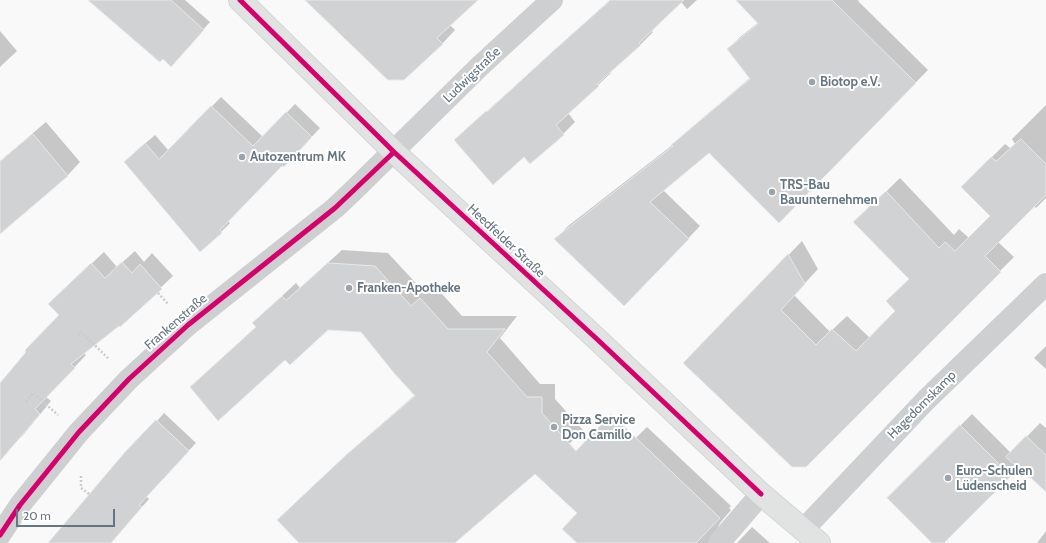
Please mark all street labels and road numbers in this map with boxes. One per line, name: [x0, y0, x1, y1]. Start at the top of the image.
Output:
street label: Ludwigstraße: [440, 44, 504, 106]
street label: Heedfelder Straße: [464, 201, 548, 281]
street label: Frankenstraße: [142, 291, 210, 353]
street label: Hagedornskamp: [885, 368, 959, 442]

